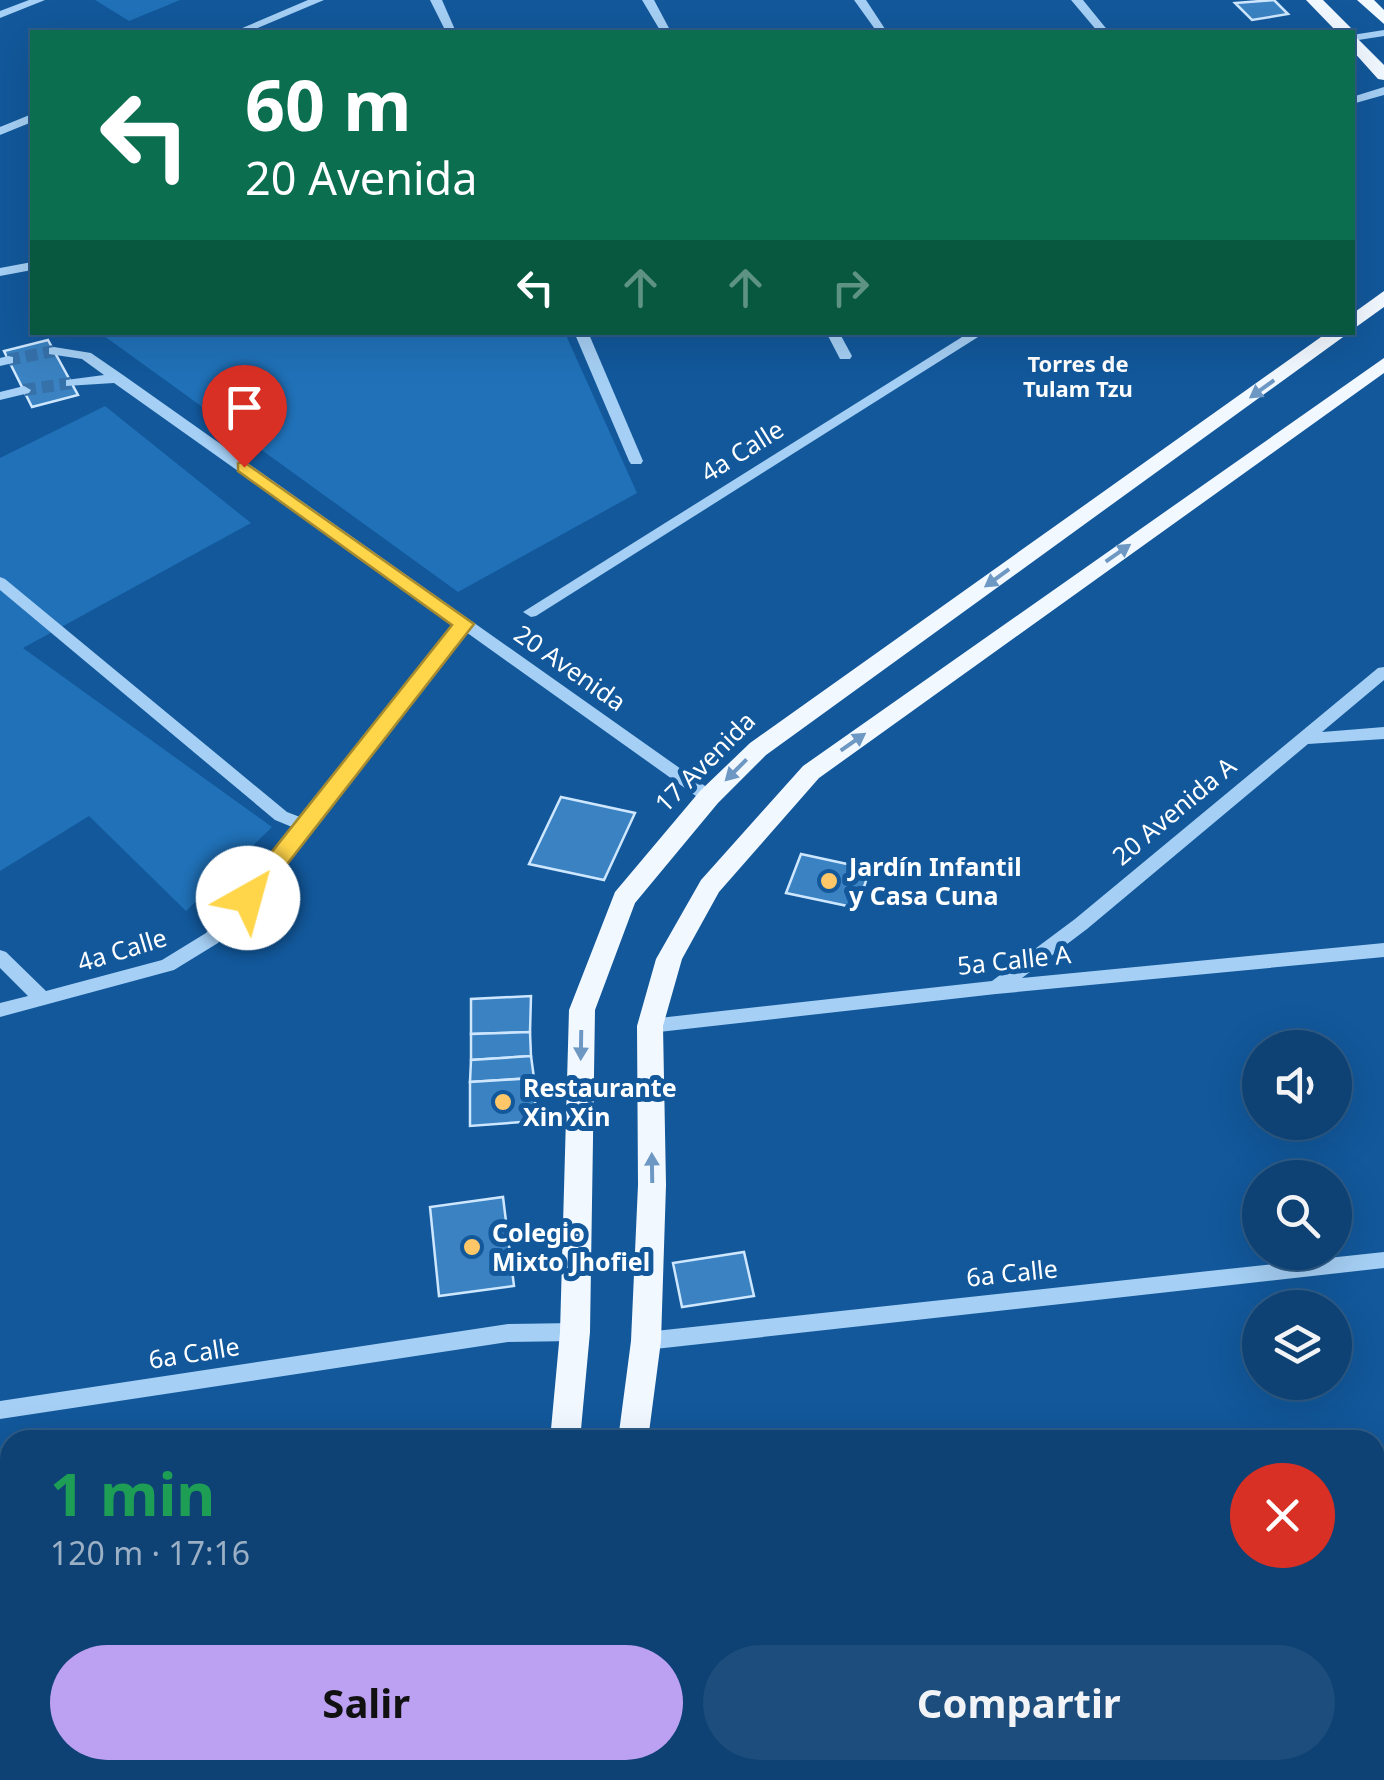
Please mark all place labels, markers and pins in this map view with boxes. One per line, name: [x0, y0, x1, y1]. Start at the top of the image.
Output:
pin: [202, 365, 287, 468]
place label: Jardín Infantil y Casa Cuna: [847, 849, 1022, 912]
marker: Jardín Infantil y Casa Cuna: [818, 870, 840, 892]
place label: Restaurante Xin Xin: [523, 1070, 677, 1133]
marker: Restaurante Xin Xin: [492, 1091, 514, 1113]
place label: Colegio Mixto Jhofiel: [492, 1215, 650, 1278]
marker: Colegio Mixto Jhofiel: [461, 1236, 483, 1258]

